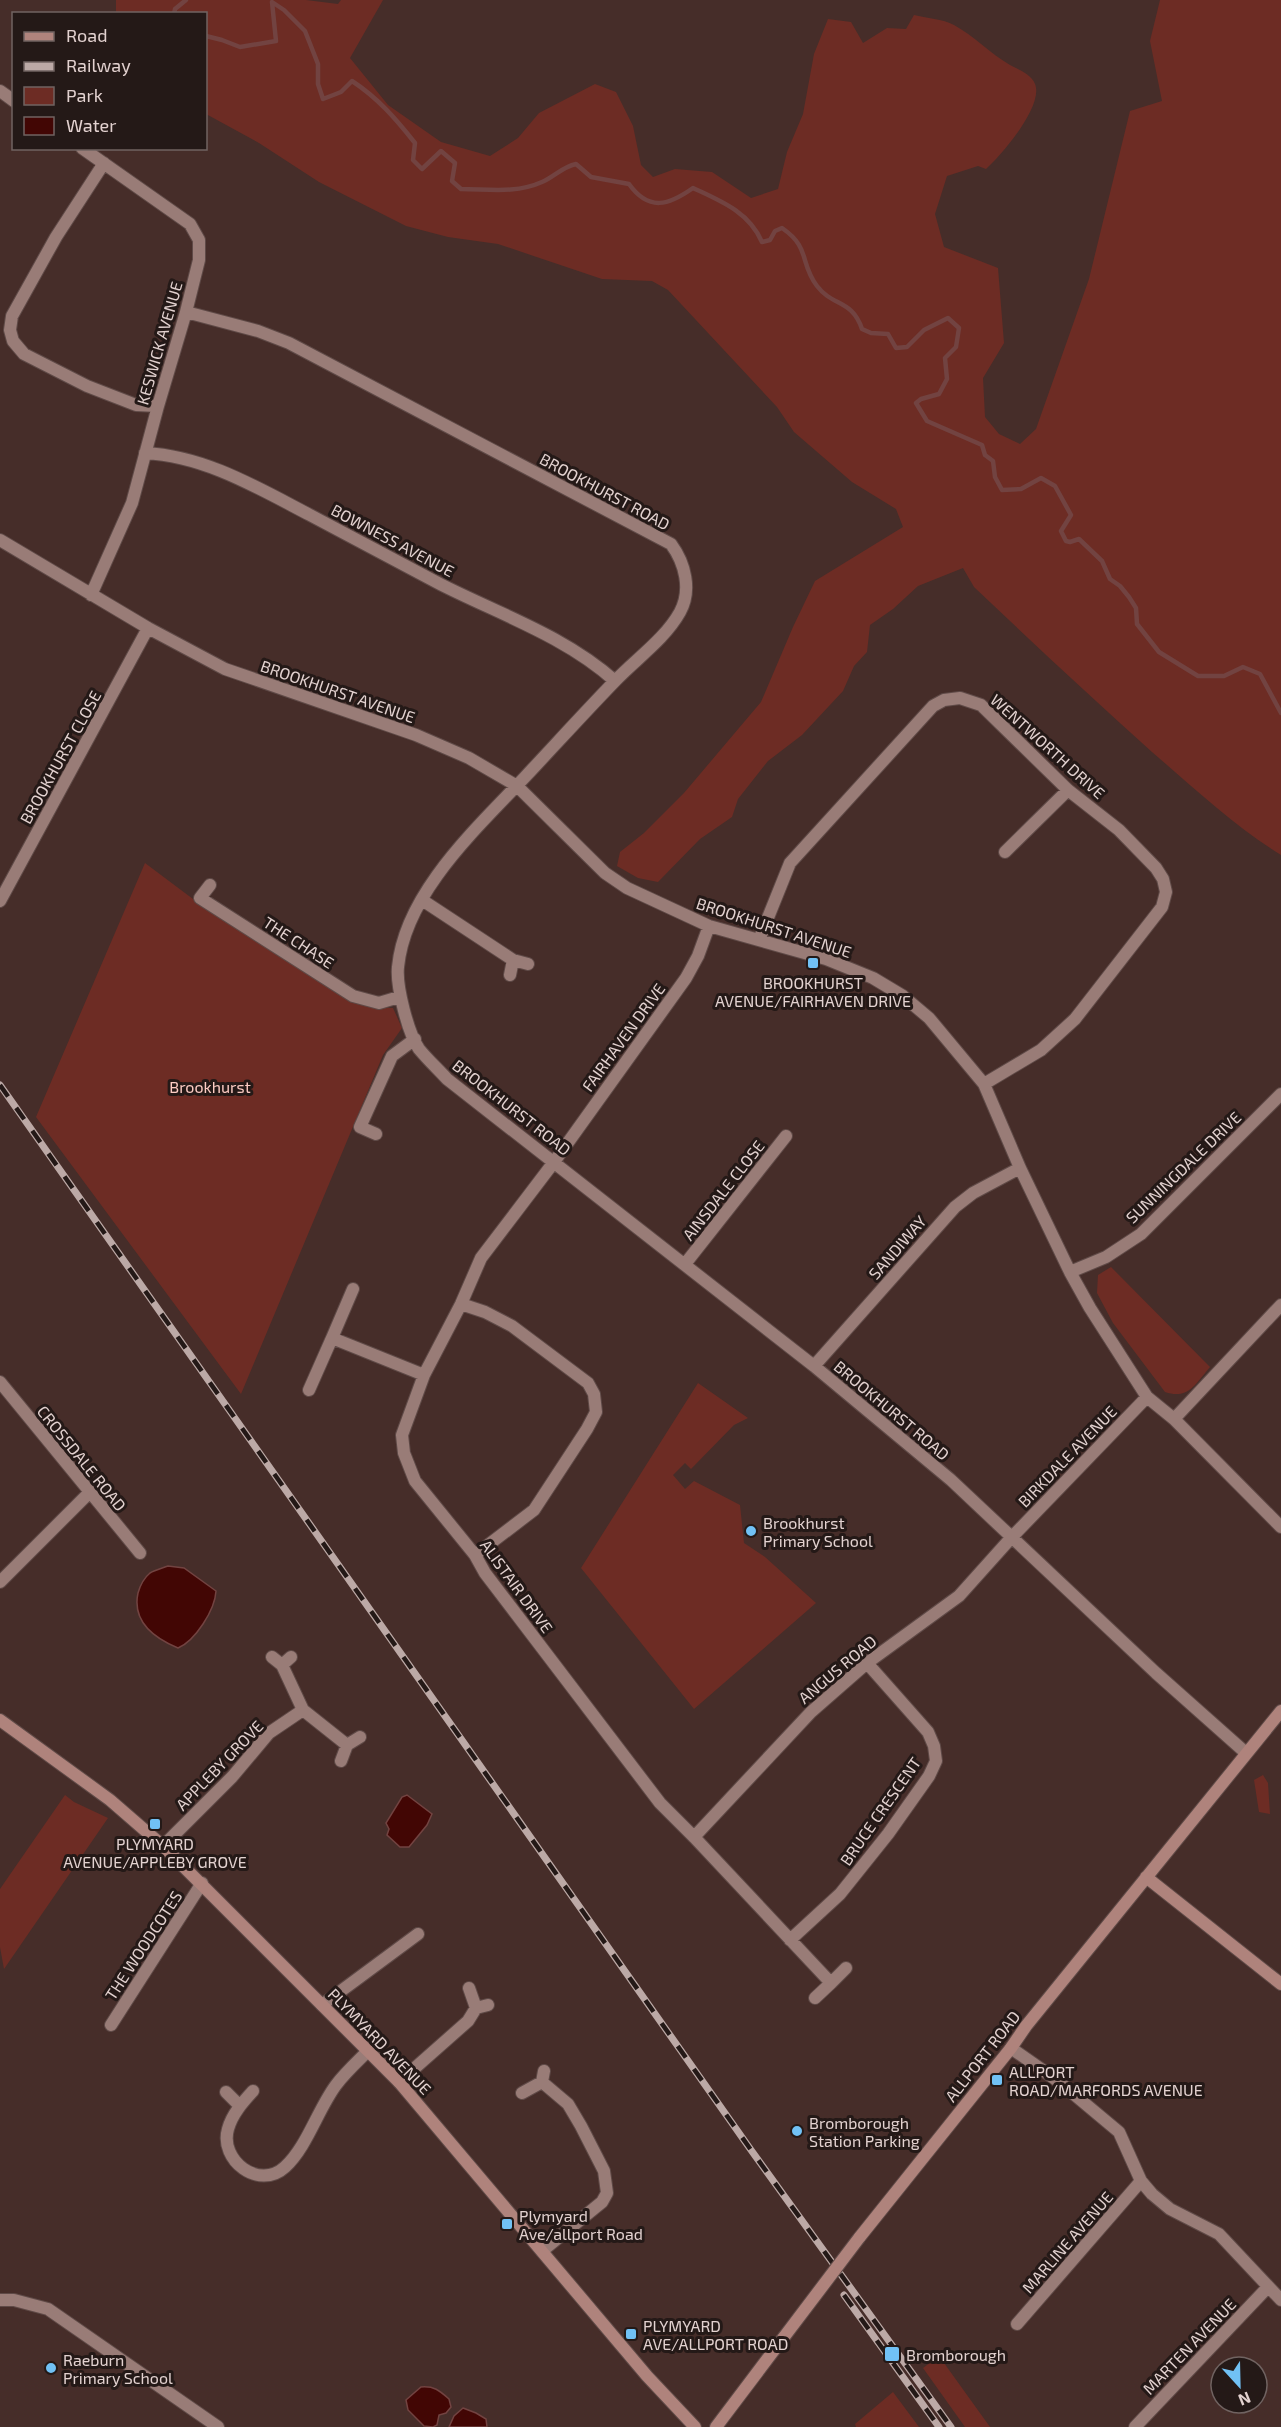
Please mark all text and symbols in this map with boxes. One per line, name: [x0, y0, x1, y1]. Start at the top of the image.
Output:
legend: [12, 12, 207, 150]
text: Road: [66, 24, 107, 46]
text: Railway: [66, 54, 131, 76]
text: Park: [66, 84, 103, 106]
text: Water: [66, 114, 116, 136]
street label: KESWICK AVENUE: [132, 279, 186, 407]
street label: BROOKHURST ROAD: [537, 449, 673, 533]
street label: BOWNESS AVENUE: [328, 500, 458, 580]
street label: BROOKHURST AVENUE: [258, 656, 418, 726]
street label: BROOKHURST CLOSE: [16, 687, 104, 827]
street label: WENTWORTH DRIVE: [987, 690, 1109, 802]
street label: BROOKHURST AVENUE: [694, 893, 854, 961]
street label: THE CHASE: [260, 912, 338, 972]
marker: BROOKHURST AVENUE/FAIRHAVEN DRIVE: [806, 956, 820, 970]
place label: BROOKHURST AVENUE/FAIRHAVEN DRIVE: [715, 973, 911, 1010]
street label: FAIRHAVEN DRIVE: [577, 979, 669, 1095]
street label: BROOKHURST ROAD: [449, 1055, 575, 1159]
park label: Brookhurst: [169, 1077, 251, 1096]
street label: SUNNINGDALE DRIVE: [1122, 1107, 1244, 1227]
street label: AINSDALE CLOSE: [678, 1136, 768, 1244]
street label: SANDIWAY: [864, 1211, 930, 1283]
street label: BROOKHURST ROAD: [831, 1356, 953, 1464]
street label: BIRKDALE AVENUE: [1014, 1401, 1120, 1511]
street label: CROSSDALE ROAD: [34, 1402, 130, 1514]
place label: Brookhurst Primary School: [763, 1513, 873, 1550]
marker: Brookhurst Primary School: [744, 1524, 758, 1538]
street label: ALISTAIR DRIVE: [477, 1536, 557, 1636]
street label: ANGUS ROAD: [794, 1631, 880, 1707]
street label: APPLEBY GROVE: [171, 1716, 267, 1814]
street label: BRUCE CRESCENT: [836, 1753, 924, 1869]
marker: PLYMYARD AVENUE/APPLEBY GROVE: [148, 1817, 162, 1831]
place label: PLYMYARD AVENUE/APPLEBY GROVE: [63, 1834, 247, 1871]
street label: THE WOODCOTES: [101, 1887, 185, 2003]
street label: PLYMYARD AVENUE: [325, 1984, 436, 2098]
street label: ALLPORT ROAD: [941, 2007, 1023, 2105]
place label: ALLPORT ROAD/MARFORDS AVENUE: [1009, 2062, 1203, 2099]
marker: ALLPORT ROAD/MARFORDS AVENUE: [990, 2073, 1004, 2087]
place label: Bromborough Station Parking: [809, 2113, 920, 2150]
marker: Bromborough Station Parking: [790, 2124, 804, 2138]
street label: MARLINE AVENUE: [1018, 2187, 1116, 2297]
place label: Plymyard Ave/allport Road: [519, 2206, 643, 2243]
marker: Plymyard Ave/allport Road: [500, 2217, 514, 2231]
street label: MARTEN AVENUE: [1139, 2294, 1239, 2398]
place label: PLYMYARD AVE/ALLPORT ROAD: [643, 2316, 788, 2353]
marker: PLYMYARD AVE/ALLPORT ROAD: [624, 2327, 638, 2341]
marker: Bromborough: [883, 2345, 901, 2363]
place label: Bromborough: [906, 2345, 1006, 2364]
place label: Raeburn Primary School: [63, 2350, 173, 2387]
north arrow: [1209, 2355, 1269, 2415]
marker: Raeburn Primary School: [44, 2361, 58, 2375]
text: N: [1236, 2388, 1254, 2410]

